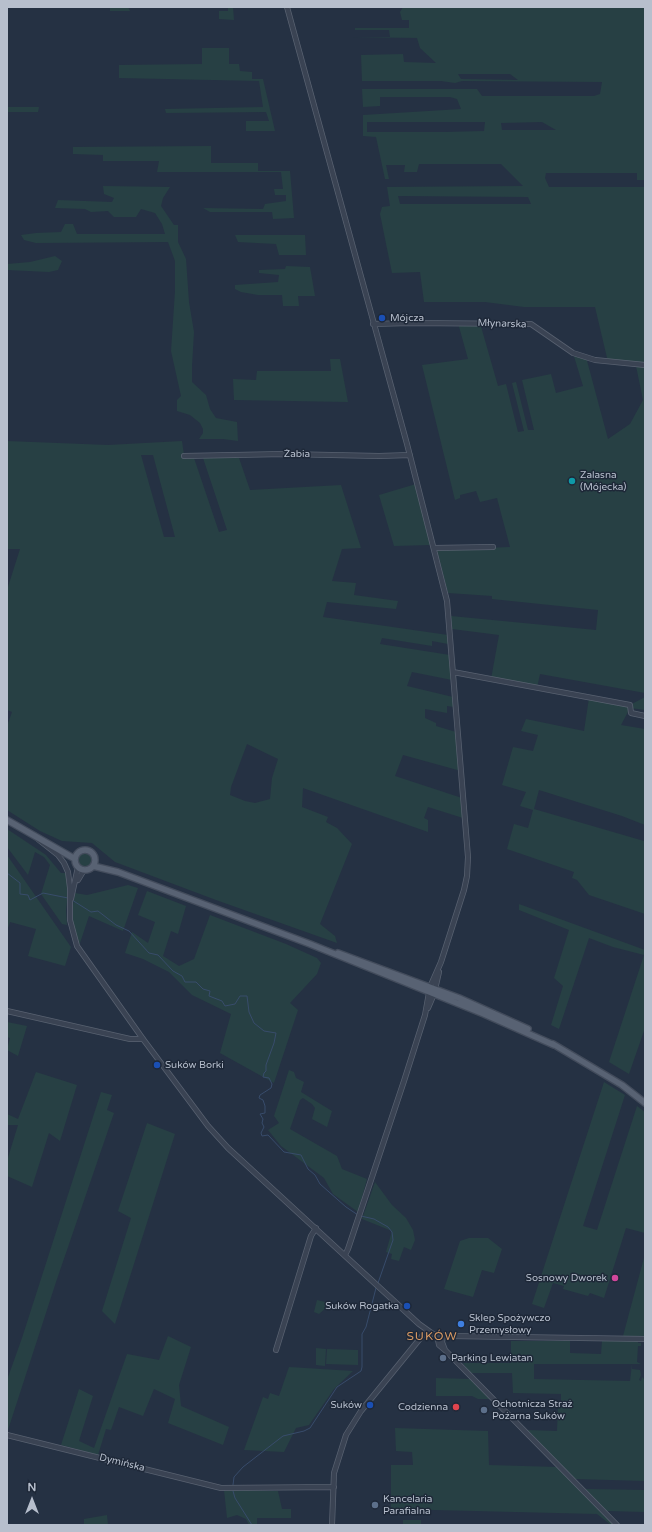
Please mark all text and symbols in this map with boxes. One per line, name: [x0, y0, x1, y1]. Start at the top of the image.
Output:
place label: Mójcza: [390, 312, 424, 324]
marker: Mójcza: [377, 313, 387, 323]
street label: Młynarska: [477, 317, 527, 331]
street label: Żabia: [284, 448, 310, 460]
place label: Zalasna (Mójecka): [580, 469, 626, 492]
marker: Zalasna (Mójecka): [567, 476, 577, 486]
place label: Suków Borki: [165, 1059, 224, 1071]
marker: Suków Borki: [152, 1060, 162, 1070]
place label: Sosnowy Dworek: [526, 1272, 607, 1284]
marker: Sosnowy Dworek: [610, 1273, 620, 1283]
place label: Suków Rogatka: [325, 1300, 399, 1312]
marker: Suków Rogatka: [402, 1301, 412, 1311]
place label: Sklep Spożywczo Przemysłowy: [469, 1312, 551, 1336]
marker: Sklep Spożywczo Przemysłowy: [456, 1319, 466, 1329]
district label: SUKÓW: [406, 1330, 458, 1344]
place label: Parking Lewiatan: [451, 1352, 533, 1364]
marker: Parking Lewiatan: [438, 1353, 448, 1363]
place label: Ochotnicza Straż Pożarna Suków: [492, 1398, 573, 1422]
place label: Suków: [331, 1399, 362, 1411]
marker: Suków: [365, 1400, 375, 1410]
place label: Codzienna: [398, 1401, 448, 1413]
marker: Codzienna: [451, 1402, 461, 1412]
marker: Ochotnicza Straż Pożarna Suków: [479, 1405, 489, 1415]
street label: Dymińska: [98, 1452, 146, 1474]
north arrow: [12, 1480, 52, 1520]
text: N: [28, 1481, 36, 1494]
place label: Kancelaria Parafialna: [383, 1493, 432, 1516]
marker: Kancelaria Parafialna: [370, 1500, 380, 1510]

